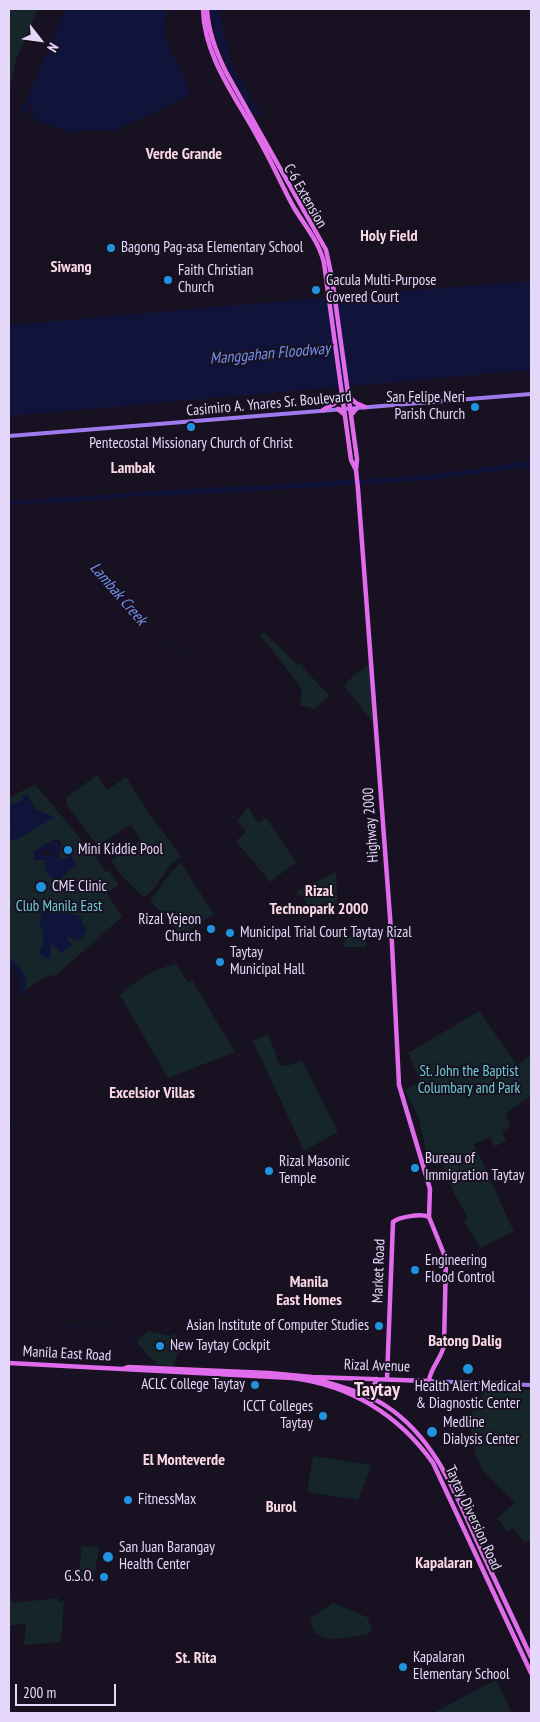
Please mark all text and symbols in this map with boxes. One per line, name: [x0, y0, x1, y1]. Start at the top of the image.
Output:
north arrow: [15, 15, 65, 65]
text: N: [43, 40, 63, 55]
district label: Verde Grande: [146, 144, 222, 164]
street label: C-6 Extension: [279, 161, 331, 231]
district label: Holy Field: [360, 226, 418, 246]
place label: Bagong Pag-asa Elementary School: [121, 239, 303, 257]
marker: Bagong Pag-asa Elementary School: [105, 242, 117, 254]
district label: Siwang: [50, 257, 92, 277]
place label: Faith Christian Church: [178, 262, 253, 297]
place label: Gacula Multi-Purpose Covered Court: [326, 272, 436, 307]
marker: Faith Christian Church: [162, 274, 174, 286]
marker: Gacula Multi-Purpose Covered Court: [310, 284, 322, 296]
water label: Manggahan Floodway: [209, 339, 331, 369]
street label: Casimiro A. Ynares Sr. Boulevard: [186, 388, 352, 420]
place label: San Felipe Neri Parish Church: [386, 389, 465, 424]
marker: San Felipe Neri Parish Church: [469, 401, 481, 413]
marker: Pentecostal Missionary Church of Christ: [185, 421, 197, 433]
place label: Pentecostal Missionary Church of Christ: [89, 435, 293, 453]
district label: Lambak: [111, 458, 155, 478]
water label: Lambak Creek: [86, 559, 150, 629]
street label: Highway 2000: [359, 787, 383, 863]
place label: Mini Kiddie Pool: [78, 841, 163, 859]
marker: Mini Kiddie Pool: [62, 844, 74, 856]
place label: CME Clinic: [52, 878, 107, 896]
marker: CME Clinic: [34, 880, 48, 894]
district label: Rizal Technopark 2000: [270, 881, 368, 919]
park label: Club Manila East: [16, 898, 102, 916]
place label: Rizal Yejeon Church: [138, 911, 201, 946]
marker: Rizal Yejeon Church: [205, 923, 217, 935]
place label: Municipal Trial Court Taytay Rizal: [240, 924, 412, 942]
marker: Municipal Trial Court Taytay Rizal: [224, 927, 236, 939]
place label: Taytay Municipal Hall: [230, 944, 305, 979]
marker: Taytay Municipal Hall: [214, 956, 226, 968]
park label: St. John the Baptist Columbary and Park: [418, 1063, 520, 1098]
district label: Excelsior Villas: [109, 1083, 195, 1103]
place label: Bureau of Immigration Taytay: [425, 1150, 524, 1185]
place label: Rizal Masonic Temple: [279, 1153, 350, 1188]
marker: Bureau of Immigration Taytay: [409, 1162, 421, 1174]
marker: Rizal Masonic Temple: [263, 1165, 275, 1177]
street label: Market Road: [369, 1238, 389, 1304]
place label: Engineering Flood Control: [425, 1252, 495, 1287]
marker: Engineering Flood Control: [409, 1264, 421, 1276]
district label: Manila East Homes: [276, 1272, 342, 1310]
place label: Asian Institute of Computer Studies: [187, 1317, 369, 1335]
marker: Asian Institute of Computer Studies: [373, 1320, 385, 1332]
district label: Batong Dalig: [428, 1331, 502, 1351]
place label: New Taytay Cockpit: [170, 1337, 270, 1355]
marker: New Taytay Cockpit: [154, 1340, 166, 1352]
street label: Manila East Road: [22, 1343, 112, 1365]
street label: Rizal Avenue: [343, 1356, 411, 1376]
marker: Health Alert Medical & Diagnostic Center: [461, 1362, 475, 1376]
place label: ACLC College Taytay: [141, 1376, 245, 1394]
district label: Taytay: [354, 1378, 400, 1402]
place label: Health Alert Medical & Diagnostic Center: [415, 1378, 521, 1413]
marker: ACLC College Taytay: [249, 1379, 261, 1391]
place label: ICCT Colleges Taytay: [243, 1398, 313, 1433]
marker: ICCT Colleges Taytay: [317, 1410, 329, 1422]
place label: Medline Dialysis Center: [443, 1414, 519, 1449]
marker: Medline Dialysis Center: [425, 1425, 439, 1439]
district label: El Monteverde: [143, 1450, 225, 1470]
street label: Taytay Diversion Road: [441, 1463, 505, 1573]
place label: FitnessMax: [138, 1491, 196, 1509]
marker: FitnessMax: [122, 1494, 134, 1506]
district label: Burol: [266, 1497, 296, 1517]
place label: San Juan Barangay Health Center: [119, 1539, 215, 1574]
marker: San Juan Barangay Health Center: [101, 1550, 115, 1564]
district label: Kapalaran: [415, 1553, 473, 1573]
place label: G.S.O.: [64, 1568, 94, 1586]
marker: G.S.O.: [98, 1571, 110, 1583]
district label: St. Rita: [175, 1648, 217, 1668]
place label: Kapalaran Elementary School: [413, 1649, 510, 1684]
marker: Kapalaran Elementary School: [397, 1661, 409, 1673]
scale bar: [18, 1674, 119, 1706]
text: 200 m: [23, 1683, 56, 1702]

